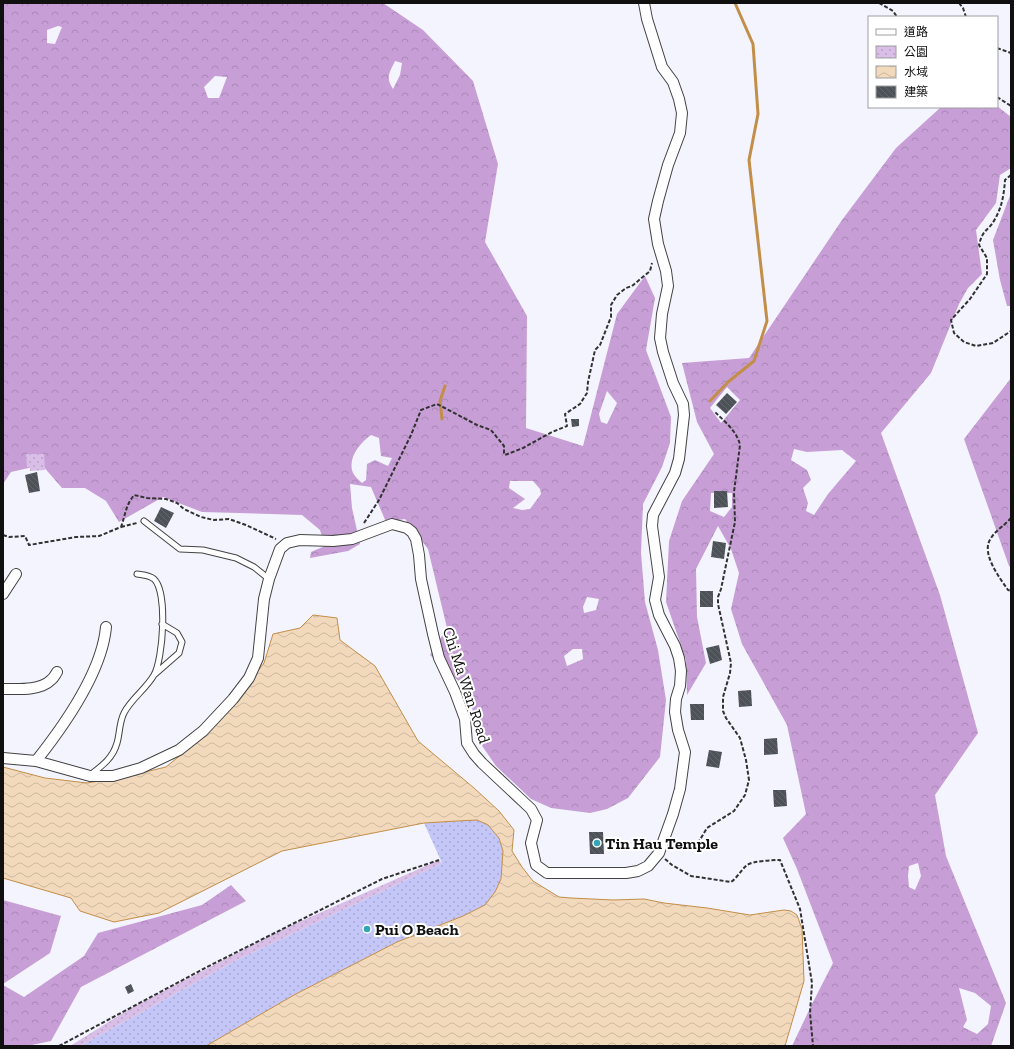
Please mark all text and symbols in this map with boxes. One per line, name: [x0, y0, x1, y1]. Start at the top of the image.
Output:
legend: [868, 16, 998, 108]
text: 道路: [904, 25, 928, 39]
text: 公園: [904, 45, 928, 59]
text: 水域: [904, 65, 928, 79]
text: 建築: [904, 85, 928, 99]
street label: Chi Ma Wan Road: [439, 625, 494, 746]
place label: Tin Hau Temple: [605, 834, 718, 853]
marker: Tin Hau Temple: [592, 838, 602, 848]
place label: Pui O Beach: [375, 920, 459, 939]
marker: Pui O Beach: [362, 924, 372, 934]

